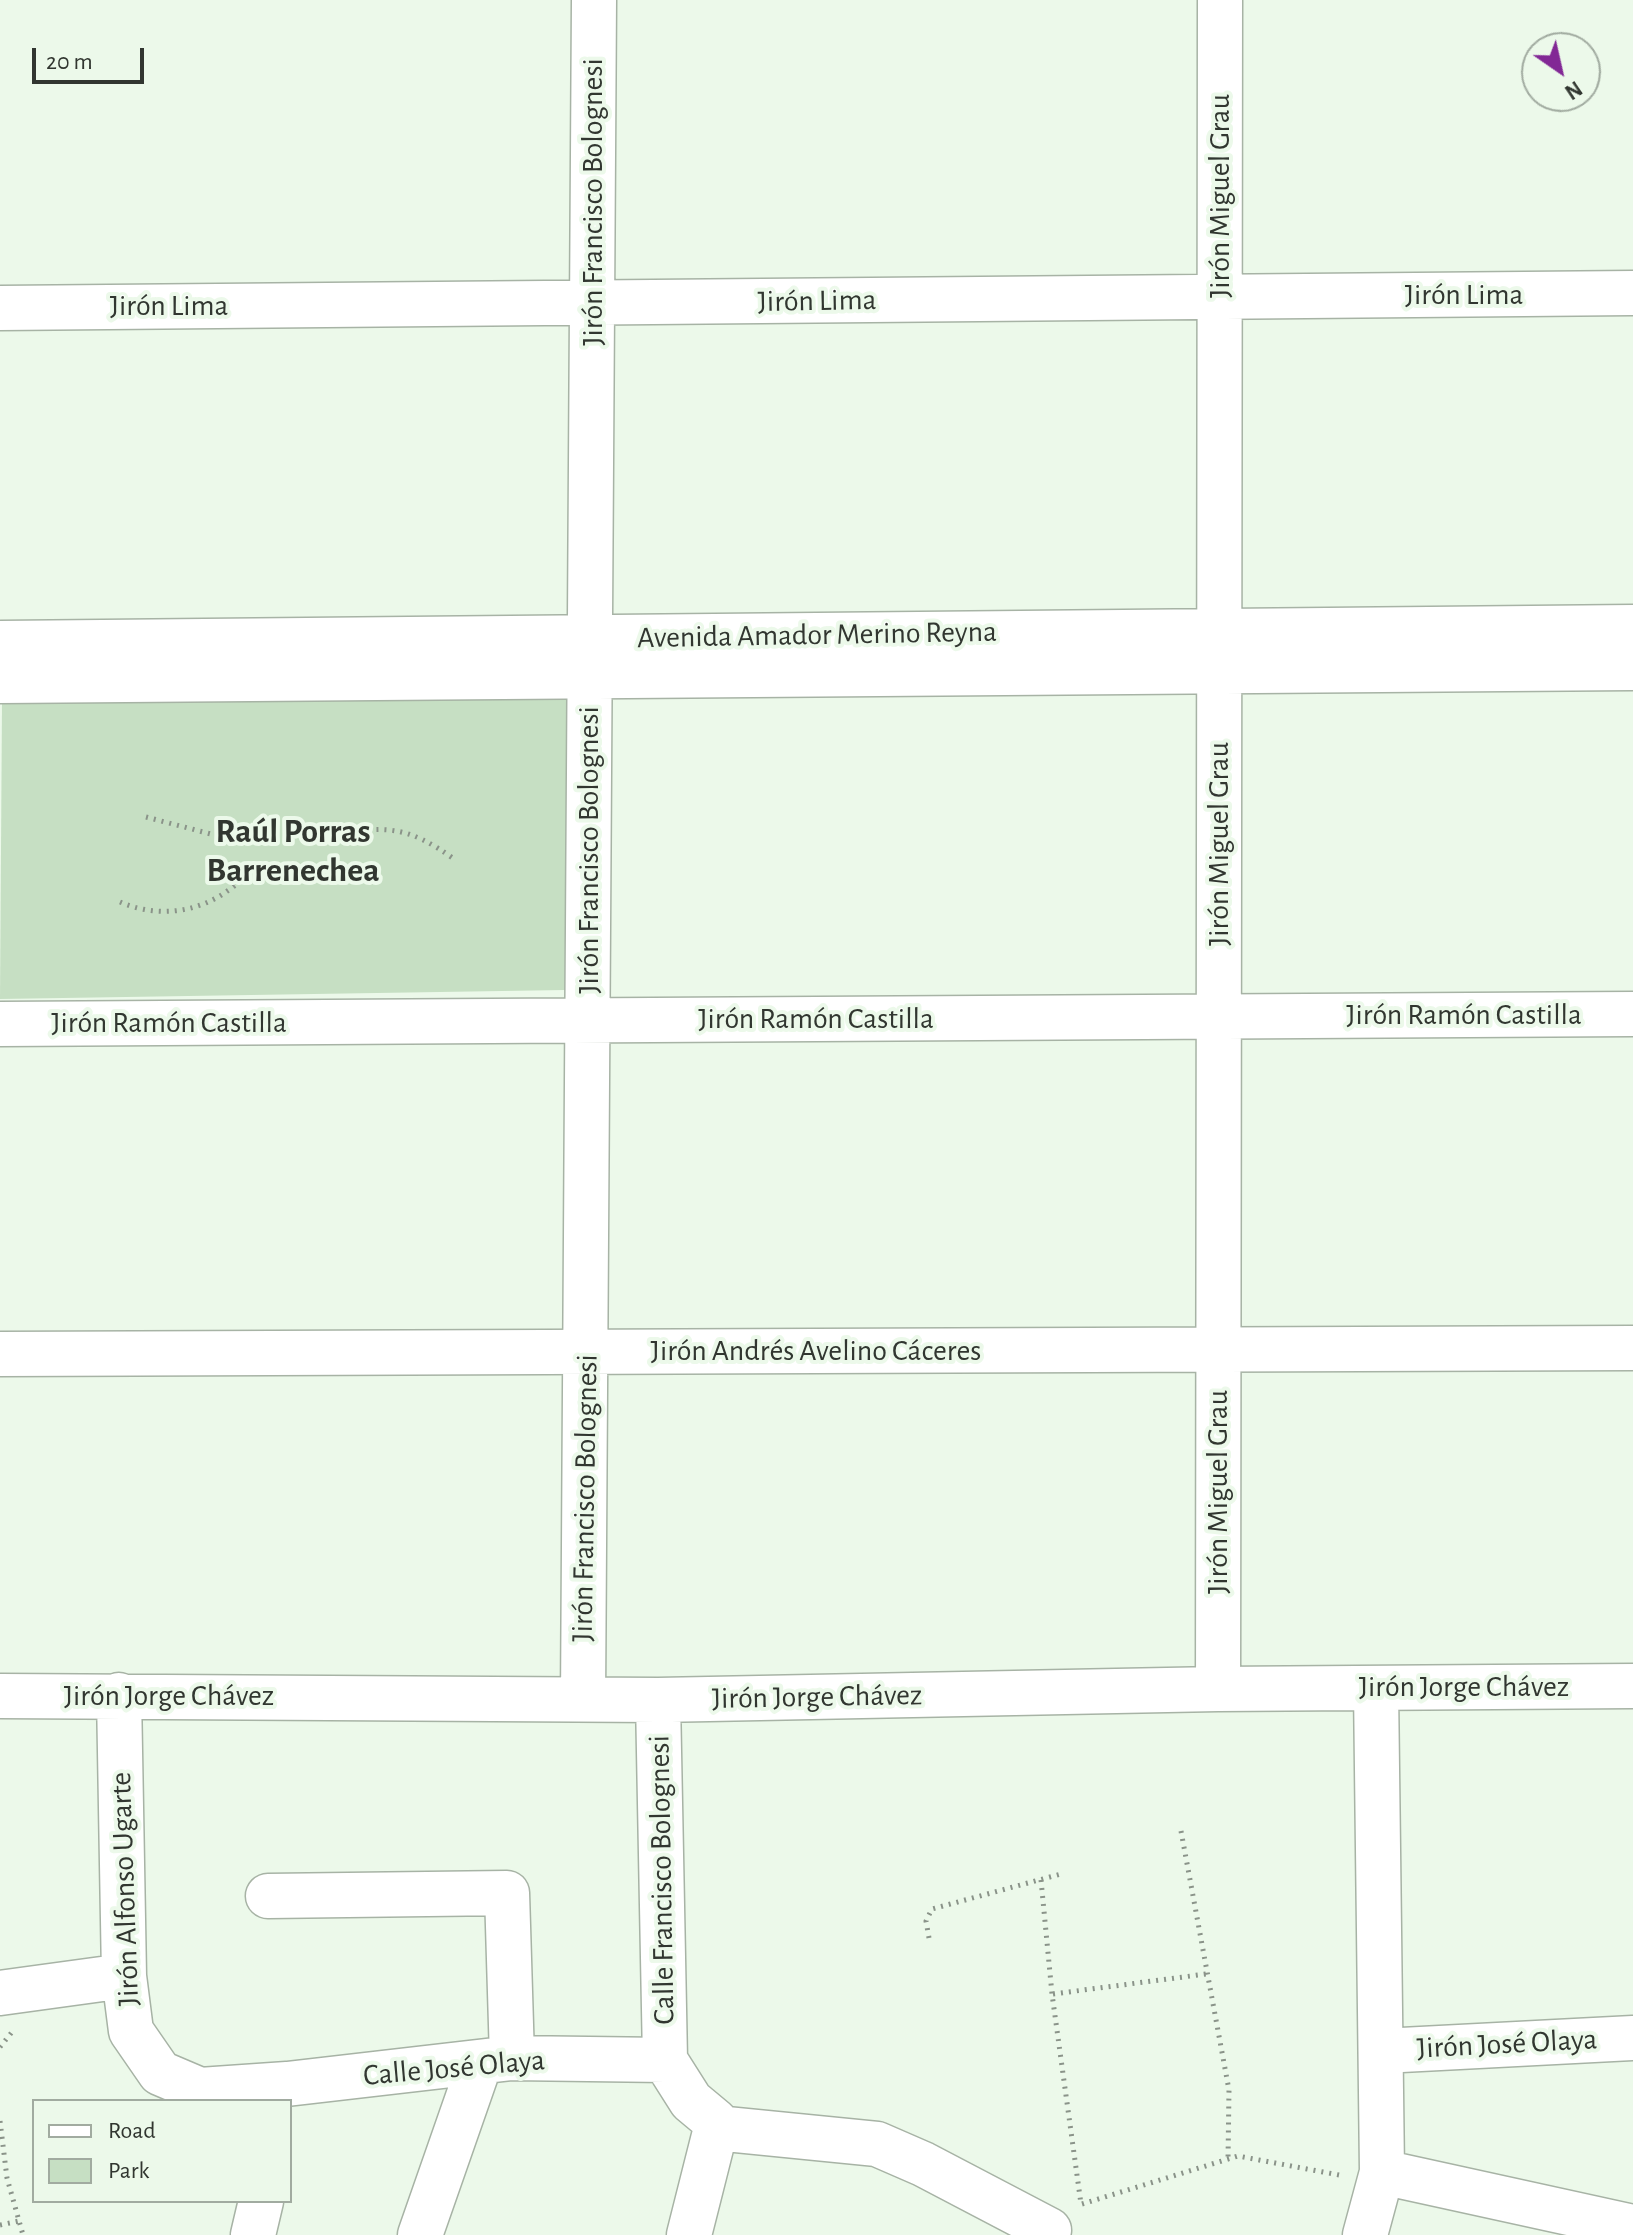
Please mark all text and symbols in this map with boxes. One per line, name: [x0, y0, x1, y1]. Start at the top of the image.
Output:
scale bar: [36, 32, 148, 82]
north arrow: [1521, 32, 1601, 112]
text: 20 m: [46, 50, 93, 74]
street label: Jirón Francisco Bolognesi: [575, 58, 611, 346]
text: N: [1561, 77, 1586, 104]
street label: Jirón Miguel Grau: [1202, 94, 1238, 298]
street label: Jirón Lima: [1405, 277, 1523, 313]
street label: Jirón Lima: [757, 282, 877, 320]
street label: Jirón Lima: [110, 288, 228, 324]
street label: Avenida Amador Merino Reyna: [637, 614, 997, 656]
street label: Jirón Francisco Bolognesi: [571, 706, 607, 994]
street label: Jirón Miguel Grau: [1201, 742, 1237, 946]
district label: Raúl Porras Barrenechea: [206, 812, 380, 892]
street label: Jirón Ramón Castilla: [1346, 997, 1582, 1033]
street label: Jirón Ramón Castilla: [698, 1001, 934, 1037]
street label: Jirón Ramón Castilla: [51, 1005, 287, 1041]
street label: Jirón Andrés Avelino Cáceres: [651, 1333, 981, 1369]
street label: Jirón Francisco Bolognesi: [564, 1354, 606, 1642]
street label: Jirón Miguel Grau: [1200, 1390, 1236, 1594]
street label: Jirón Jorge Chávez: [1359, 1669, 1569, 1705]
street label: Jirón Jorge Chávez: [711, 1677, 923, 1717]
street label: Jirón Jorge Chávez: [64, 1678, 274, 1714]
street label: Calle Francisco Bolognesi: [641, 1735, 683, 2025]
street label: Jirón Alfonso Ugarte: [103, 1771, 147, 2007]
street label: Jirón José Olaya: [1416, 2021, 1598, 2067]
street label: Calle José Olaya: [362, 2042, 546, 2094]
legend: [32, 2099, 292, 2203]
text: Road: [108, 2119, 156, 2143]
text: Park: [108, 2159, 149, 2183]

